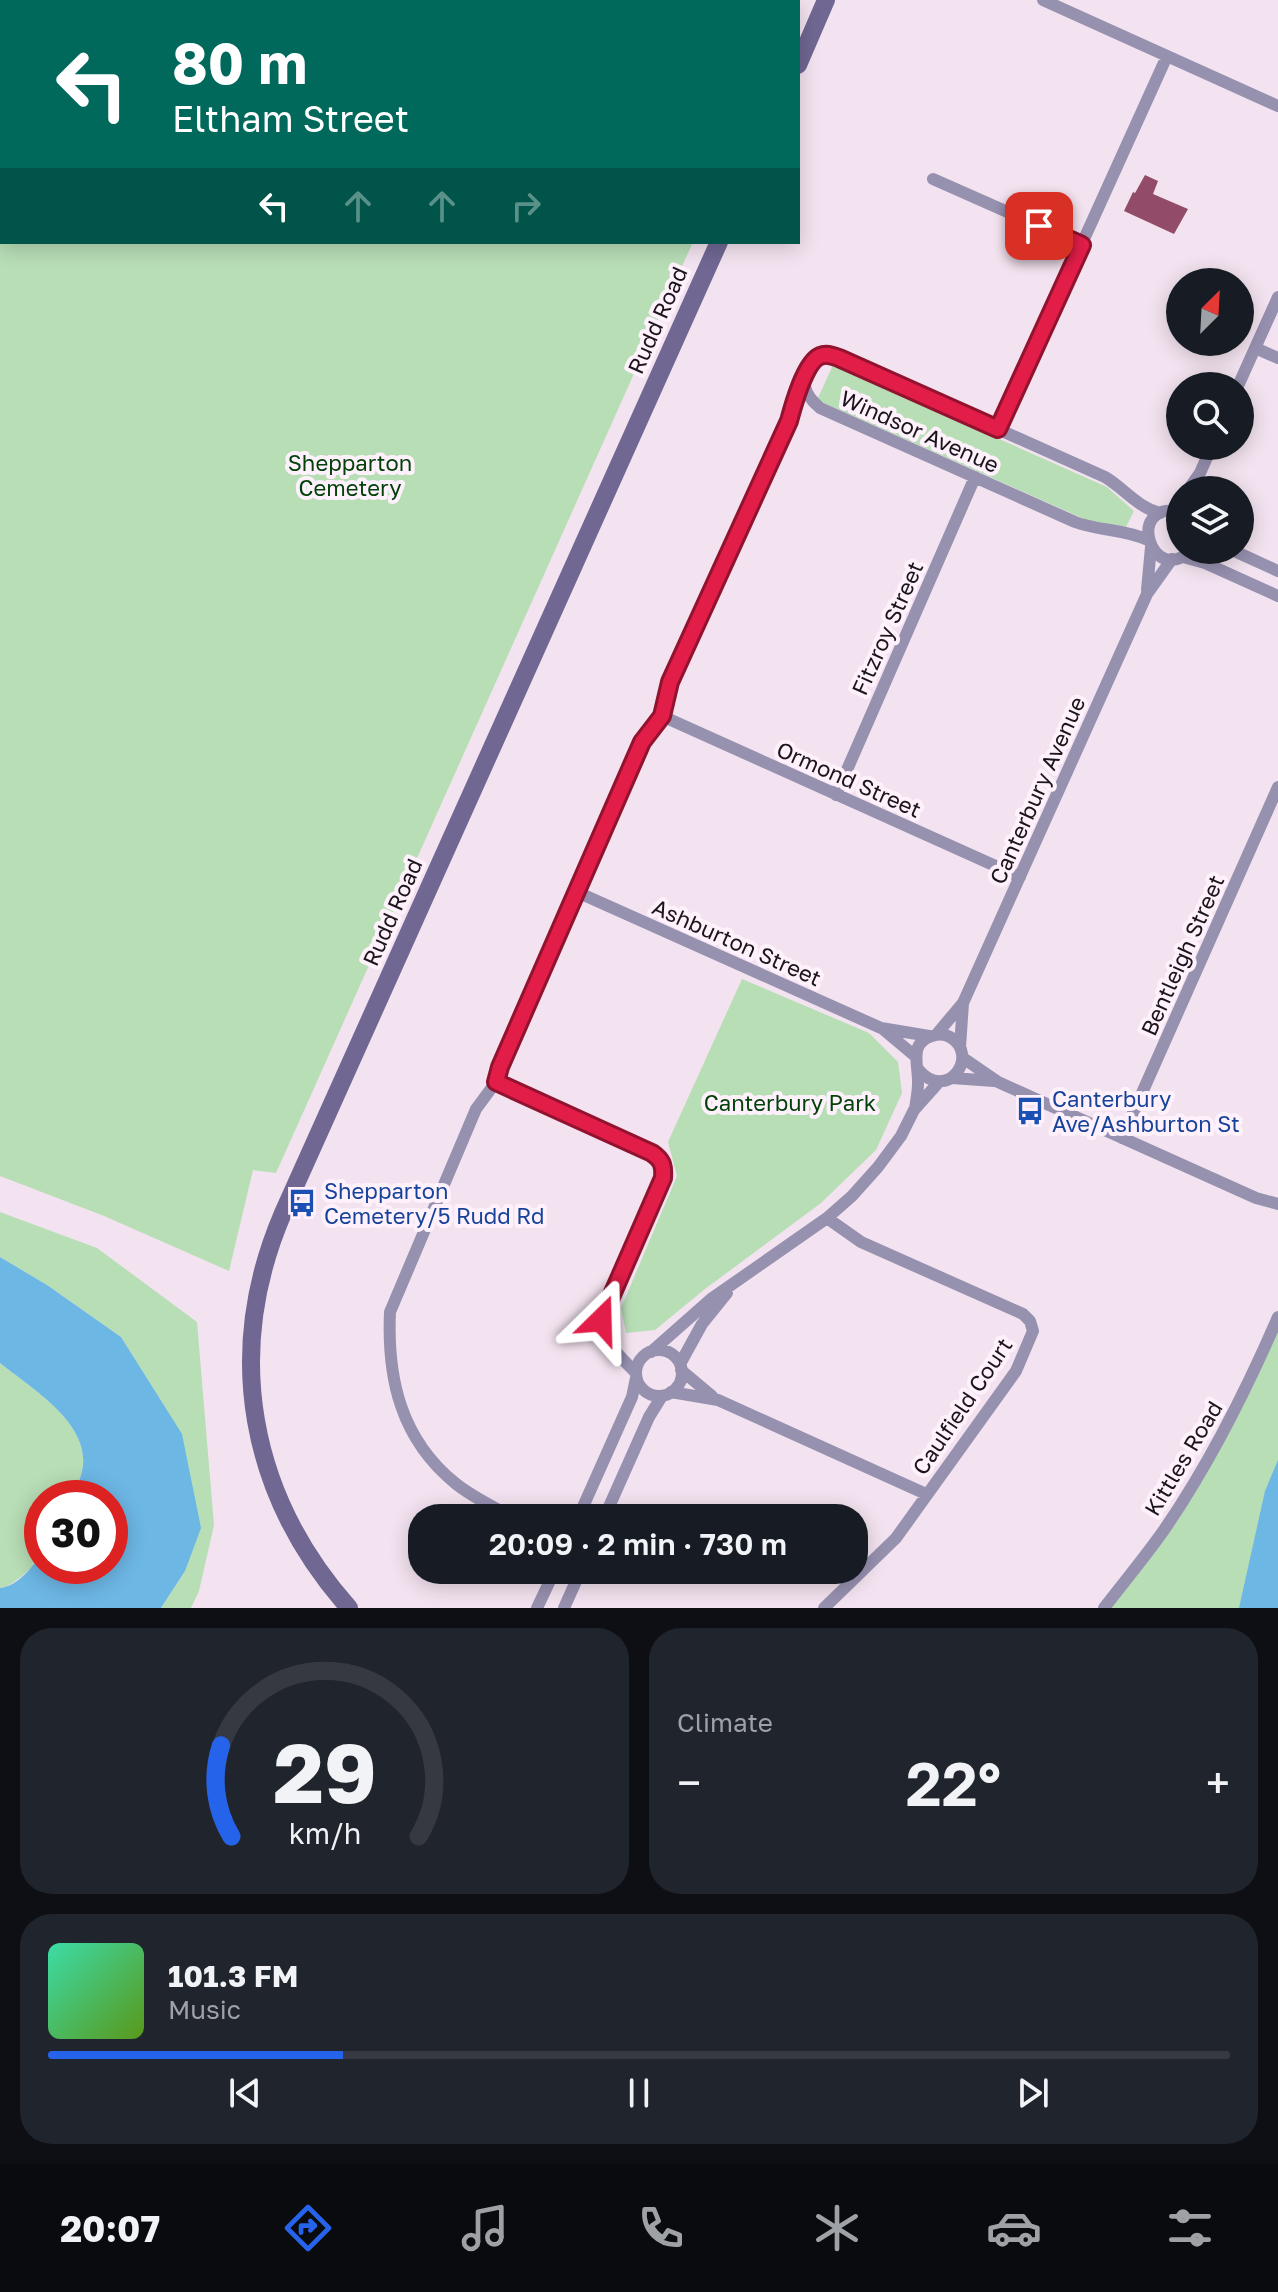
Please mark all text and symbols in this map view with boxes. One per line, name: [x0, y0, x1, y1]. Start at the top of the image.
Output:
text: 80 m: [172, 29, 307, 96]
icon: left: [40, 32, 144, 136]
text: Eltham Street: [172, 97, 409, 140]
icon: left: [252, 184, 296, 228]
icon: ahead: [336, 184, 380, 228]
icon: ahead: [420, 184, 464, 228]
icon: right: [504, 184, 548, 228]
pin: [1005, 192, 1073, 260]
icon: arrive: [1017, 204, 1061, 248]
street label: Rudd Road: [621, 262, 693, 378]
north arrow: [1166, 268, 1254, 356]
map controls: [1166, 268, 1254, 564]
button: search: [1166, 372, 1254, 460]
street label: Windsor Avenue: [837, 384, 1003, 478]
park label: Shepparton Cemetery: [288, 449, 412, 501]
button: layers: [1166, 476, 1254, 564]
street label: Fitzroy Street: [845, 557, 929, 699]
street label: Canterbury Avenue: [984, 692, 1090, 888]
street label: Ormond Street: [773, 735, 925, 823]
street label: Rudd Road: [356, 854, 428, 970]
street label: Bentleigh Street: [1135, 871, 1229, 1039]
street label: Ashburton Street: [648, 893, 826, 991]
place label: Canterbury Ave/Ashburton St: [1052, 1085, 1240, 1137]
park label: Canterbury Park: [704, 1089, 876, 1116]
bus stop icon: Canterbury Ave/Ashburton St: [1015, 1096, 1045, 1126]
place label: Shepparton Cemetery/5 Rudd Rd: [324, 1177, 545, 1229]
bus stop icon: Shepparton Cemetery/5 Rudd Rd: [287, 1188, 317, 1218]
position arrow: [559, 1278, 643, 1362]
street label: Caulfield Court: [906, 1332, 1018, 1480]
street label: Kittles Road: [1138, 1396, 1228, 1520]
speed limit sign: 30: [24, 1480, 128, 1584]
text: 20:09 · 2 min · 730 m: [489, 1526, 787, 1562]
text: Climate: [677, 1707, 773, 1738]
text: 29: [273, 1721, 376, 1821]
text: 22°: [906, 1747, 1001, 1819]
text: −: [677, 1756, 701, 1809]
text: +: [1206, 1756, 1230, 1809]
text: km/h: [288, 1816, 361, 1850]
text: 101.3 FM: [168, 1958, 298, 1994]
text: Music: [168, 1994, 241, 2025]
icon: previous: [223, 2071, 267, 2115]
icon: pause: [617, 2071, 661, 2115]
icon: next: [1011, 2071, 1055, 2115]
icon: directions: [280, 2200, 336, 2256]
icon: music: [457, 2200, 513, 2256]
icon: phone: [633, 2200, 689, 2256]
icon: climate: [809, 2200, 865, 2256]
icon: car: [986, 2200, 1042, 2256]
icon: filters: [1162, 2200, 1218, 2256]
text: 20:07: [60, 2207, 160, 2250]

